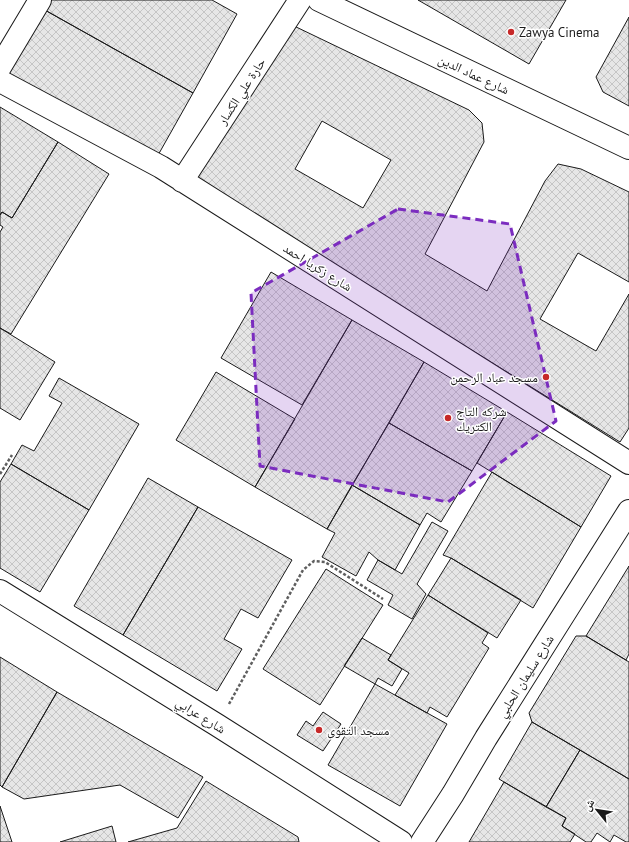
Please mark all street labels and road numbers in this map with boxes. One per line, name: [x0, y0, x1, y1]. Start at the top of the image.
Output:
street label: شارع عماد الدين: [435, 51, 512, 99]
street label: حارة علي الكسار: [213, 55, 271, 130]
street label: شارع زكريا احمد: [280, 240, 355, 296]
street label: شارع سليمان الحلبي: [493, 632, 560, 722]
street label: شارع عرابي: [171, 693, 229, 739]

